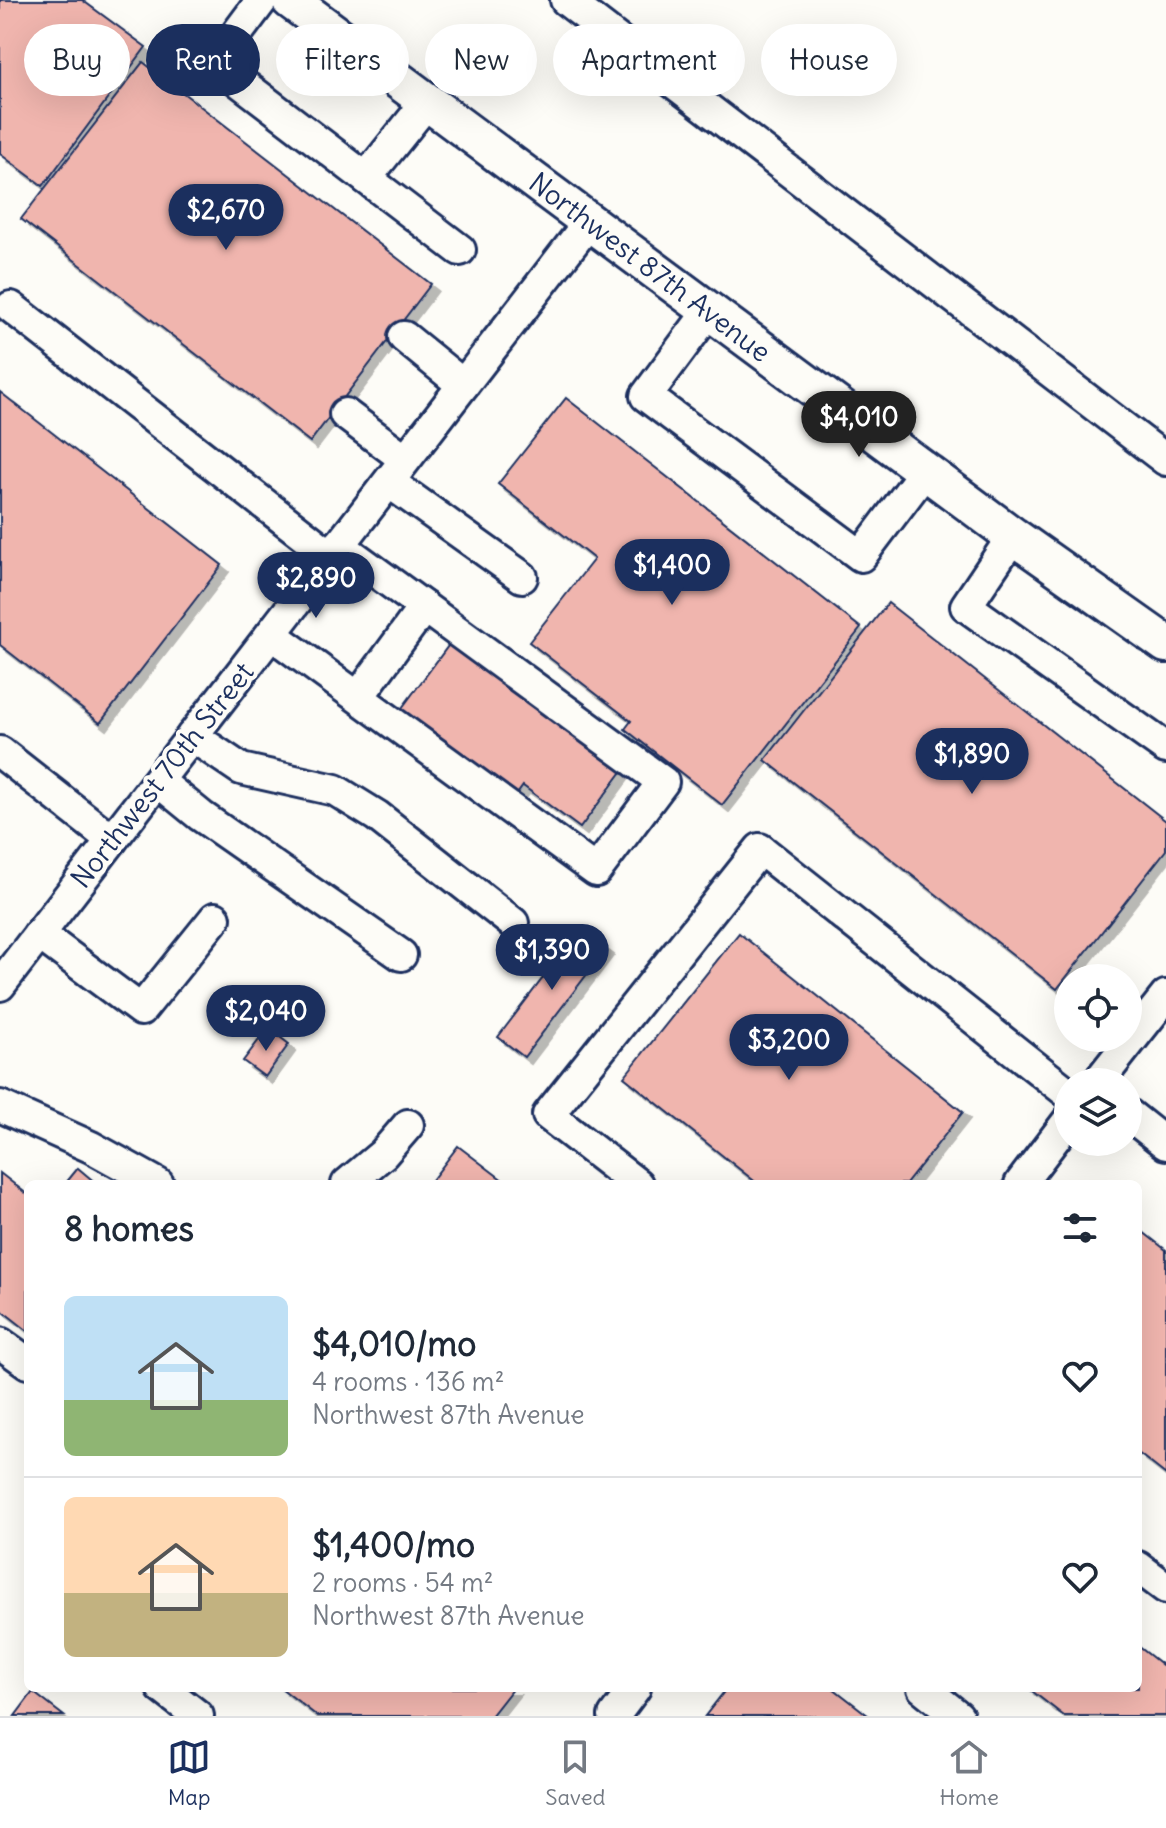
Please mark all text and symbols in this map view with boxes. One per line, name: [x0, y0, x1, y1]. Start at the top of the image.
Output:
chip: Buy: [24, 24, 130, 96]
chip: Rent: [146, 24, 260, 96]
chip: Filters: [276, 24, 409, 96]
chip: New: [425, 24, 537, 96]
chip: Apartment: [553, 24, 745, 96]
chip: House: [761, 24, 897, 96]
street label: Northwest 87th Avenue: [522, 164, 778, 370]
pin: $2,670: [161, 184, 291, 252]
text: $2,670: [187, 193, 265, 226]
pin: $4,010: [794, 391, 924, 459]
text: $4,010: [819, 400, 899, 433]
pin: $1,400: [607, 539, 737, 607]
text: $1,400: [633, 548, 711, 581]
pin: $2,890: [251, 552, 381, 620]
text: $2,890: [275, 561, 357, 594]
street label: Northwest 70th Street: [63, 655, 261, 895]
pin: $1,890: [907, 728, 1037, 796]
text: $1,890: [934, 737, 1010, 770]
pin: $1,390: [487, 924, 617, 992]
text: $1,390: [514, 933, 590, 966]
map controls: [1054, 964, 1142, 1156]
button: locate: [1054, 964, 1142, 1052]
pin: $2,040: [201, 985, 331, 1053]
text: $2,040: [224, 994, 308, 1027]
pin: $3,200: [724, 1014, 854, 1082]
text: $3,200: [747, 1023, 831, 1056]
button: layers: [1054, 1068, 1142, 1156]
icon: filters: [1058, 1206, 1102, 1250]
text: 8 homes: [64, 1207, 194, 1250]
text: $4,010/mo: [312, 1322, 476, 1365]
icon: home: [128, 1328, 224, 1424]
icon: heart: [1058, 1354, 1102, 1398]
text: 4 rooms · 136 m²: [312, 1365, 504, 1398]
text: Northwest 87th Avenue: [312, 1398, 585, 1431]
text: $1,400/mo: [312, 1523, 475, 1566]
icon: home: [128, 1529, 224, 1625]
icon: heart: [1058, 1555, 1102, 1599]
text: 2 rooms · 54 m²: [312, 1566, 494, 1599]
text: Northwest 87th Avenue: [312, 1599, 585, 1632]
tab: Map: [167, 1735, 211, 1811]
tab: Saved: [545, 1735, 605, 1811]
tab: Home: [940, 1735, 999, 1811]

